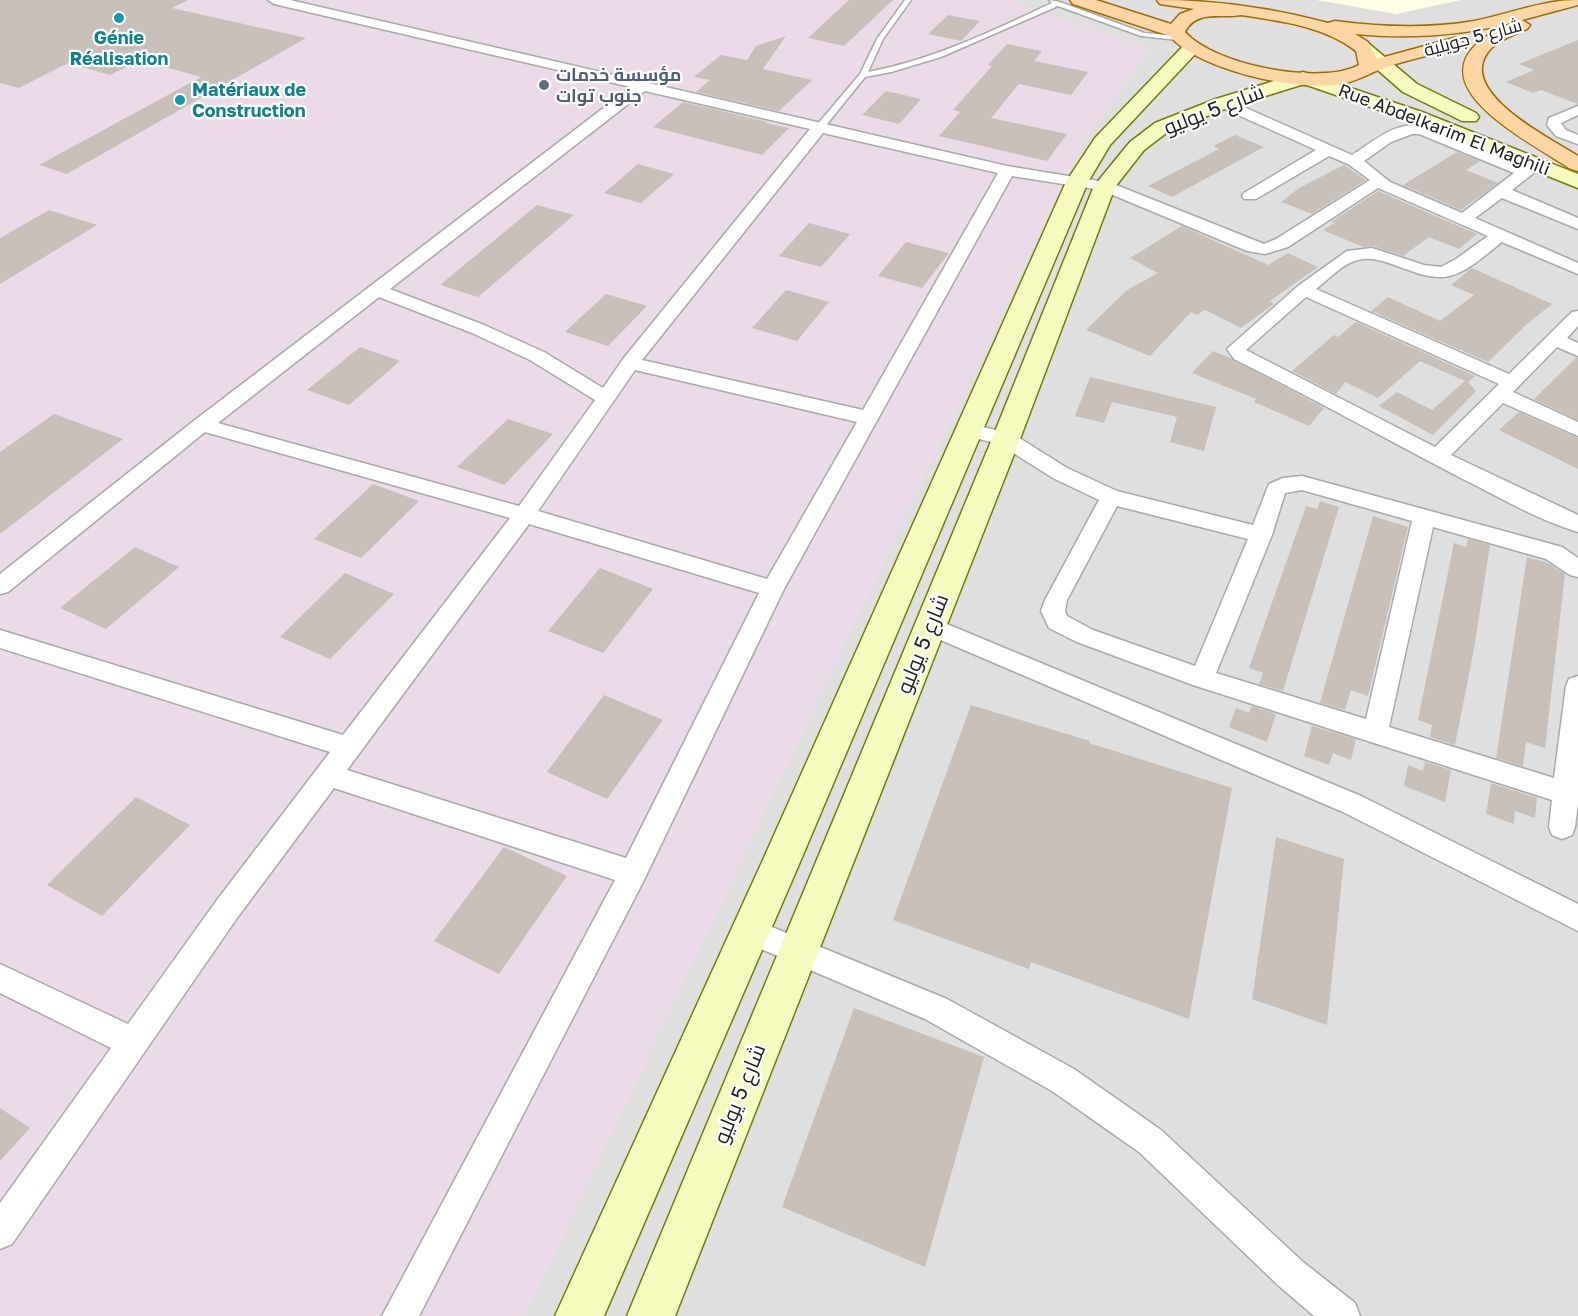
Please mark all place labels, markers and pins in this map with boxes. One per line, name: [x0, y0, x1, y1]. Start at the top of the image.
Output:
marker: Génie Réalisation: [112, 11, 126, 25]
place label: Génie Réalisation: [70, 27, 168, 70]
place label: مؤسسة خدمات جنوب توات: [556, 64, 681, 106]
marker: مؤسسة خدمات جنوب توات: [537, 78, 551, 92]
place label: Matériaux de Construction: [192, 79, 306, 122]
marker: Matériaux de Construction: [173, 93, 187, 107]

